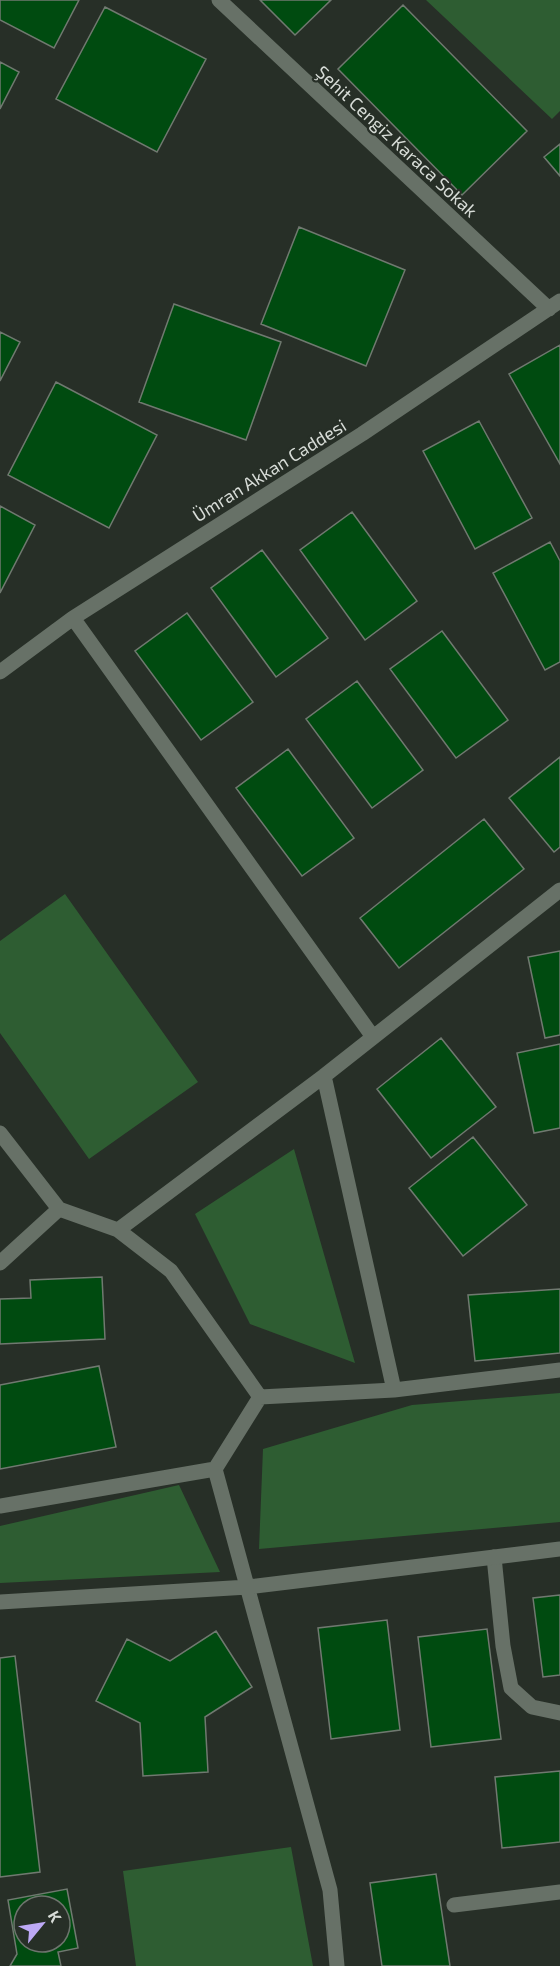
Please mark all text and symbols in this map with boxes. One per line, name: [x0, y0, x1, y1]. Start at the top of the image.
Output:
street label: Şehit Cengiz Karaca Sokak: [311, 60, 482, 222]
street label: Ümran Akkan Caddesi: [188, 414, 350, 526]
north arrow: [12, 1894, 72, 1954]
text: K: [45, 1907, 67, 1926]

